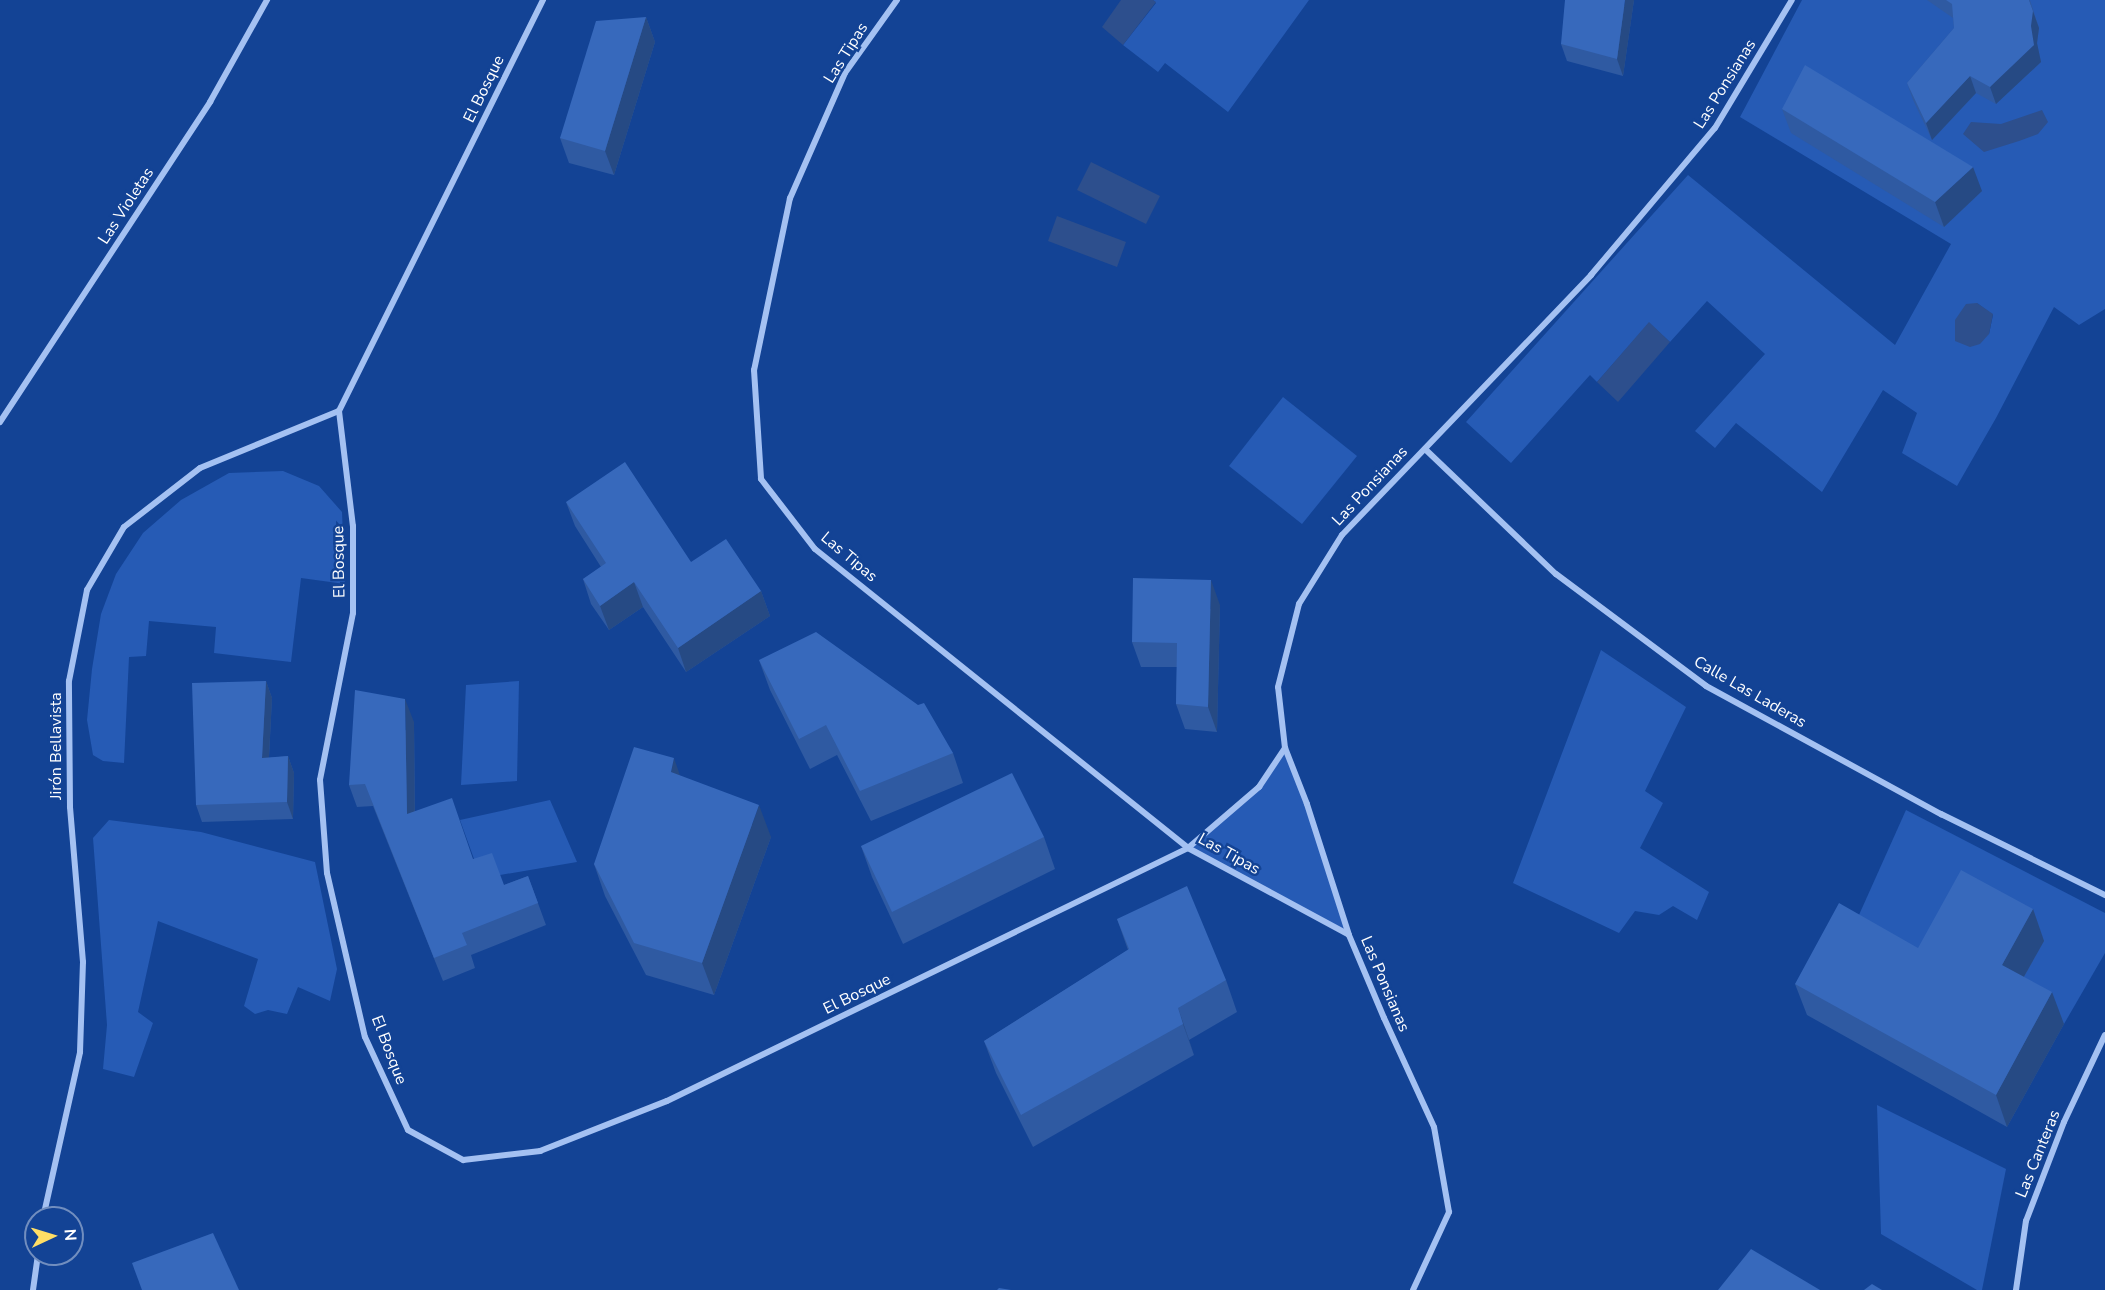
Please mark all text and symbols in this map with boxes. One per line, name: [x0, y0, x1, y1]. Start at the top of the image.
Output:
street label: Las Tipas: [820, 19, 872, 87]
street label: Las Ponsianas: [1690, 36, 1760, 132]
street label: El Bosque: [460, 52, 508, 126]
street label: Las Violetas: [94, 164, 158, 248]
street label: Las Ponsianas: [1328, 442, 1412, 530]
street label: El Bosque: [329, 526, 349, 598]
street label: Las Tipas: [817, 528, 881, 586]
street label: Calle Las Laderas: [1690, 652, 1810, 732]
street label: Jirón Bellavista: [46, 692, 66, 800]
street label: Las Tipas: [1195, 829, 1263, 879]
street label: Las Ponsianas: [1356, 933, 1414, 1035]
street label: El Bosque: [820, 970, 894, 1018]
street label: El Bosque: [367, 1013, 411, 1087]
street label: Las Canteras: [2012, 1107, 2064, 1201]
north arrow: [24, 1206, 84, 1266]
text: N: [59, 1228, 81, 1242]

